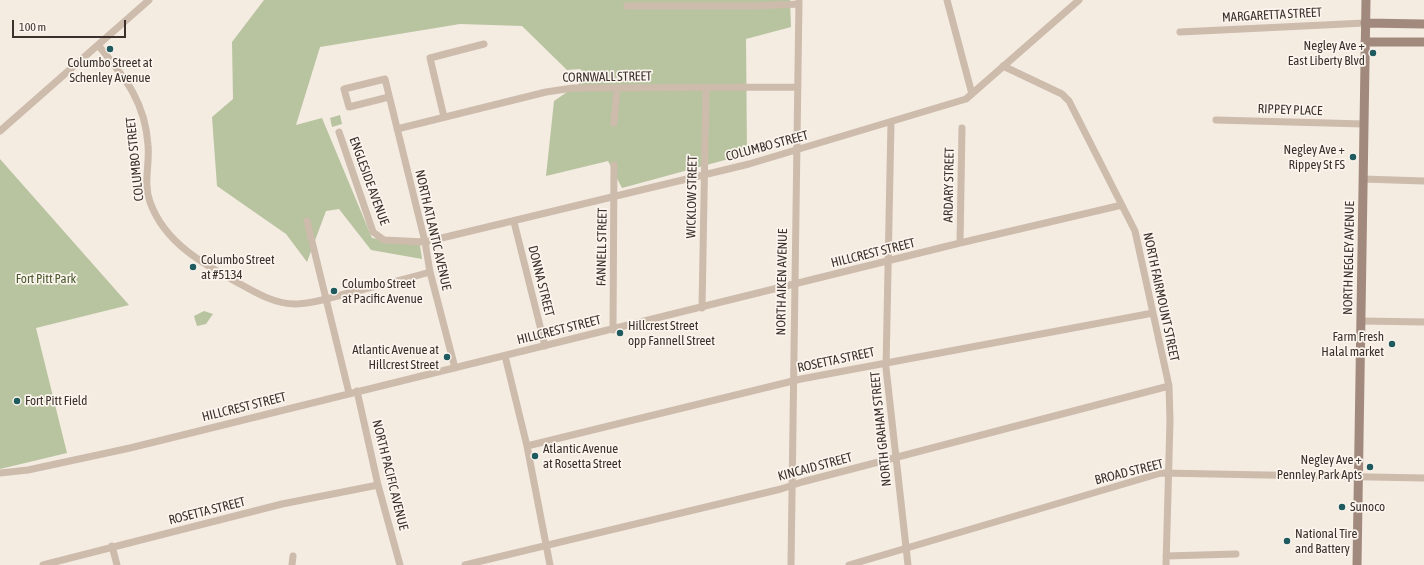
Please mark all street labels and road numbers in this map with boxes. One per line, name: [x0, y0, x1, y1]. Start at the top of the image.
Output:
street label: MARGARETTA STREET: [1222, 5, 1322, 25]
street label: CORNWALL STREET: [562, 68, 652, 86]
street label: RIPPEY PLACE: [1257, 101, 1323, 119]
street label: COLUMBO STREET: [123, 116, 147, 202]
street label: COLUMBO STREET: [724, 128, 810, 164]
street label: ENGLESIDE AVENUE: [346, 135, 392, 227]
street label: ARDARY STREET: [941, 147, 957, 223]
street label: WICKLOW STREET: [683, 155, 701, 239]
street label: NORTH ATLANTIC AVENUE: [412, 168, 454, 292]
street label: NORTH NEGLEY AVENUE: [1340, 201, 1358, 315]
street label: FANNELL STREET: [594, 208, 610, 286]
street label: NORTH AIKEN AVENUE: [773, 229, 791, 335]
street label: NORTH FAIRMOUNT STREET: [1140, 231, 1182, 363]
street label: HILLCREST STREET: [829, 235, 917, 271]
street label: DONNA STREET: [525, 244, 557, 318]
street label: HILLCREST STREET: [515, 312, 603, 348]
street label: ROSETTA STREET: [796, 344, 876, 376]
street label: NORTH GRAHAM STREET: [867, 371, 895, 487]
street label: HILLCREST STREET: [200, 389, 288, 425]
street label: NORTH PACIFIC AVENUE: [369, 418, 411, 532]
street label: KINCAID STREET: [776, 450, 854, 484]
street label: BROAD STREET: [1093, 456, 1165, 488]
street label: ROSETTA STREET: [167, 494, 247, 528]

